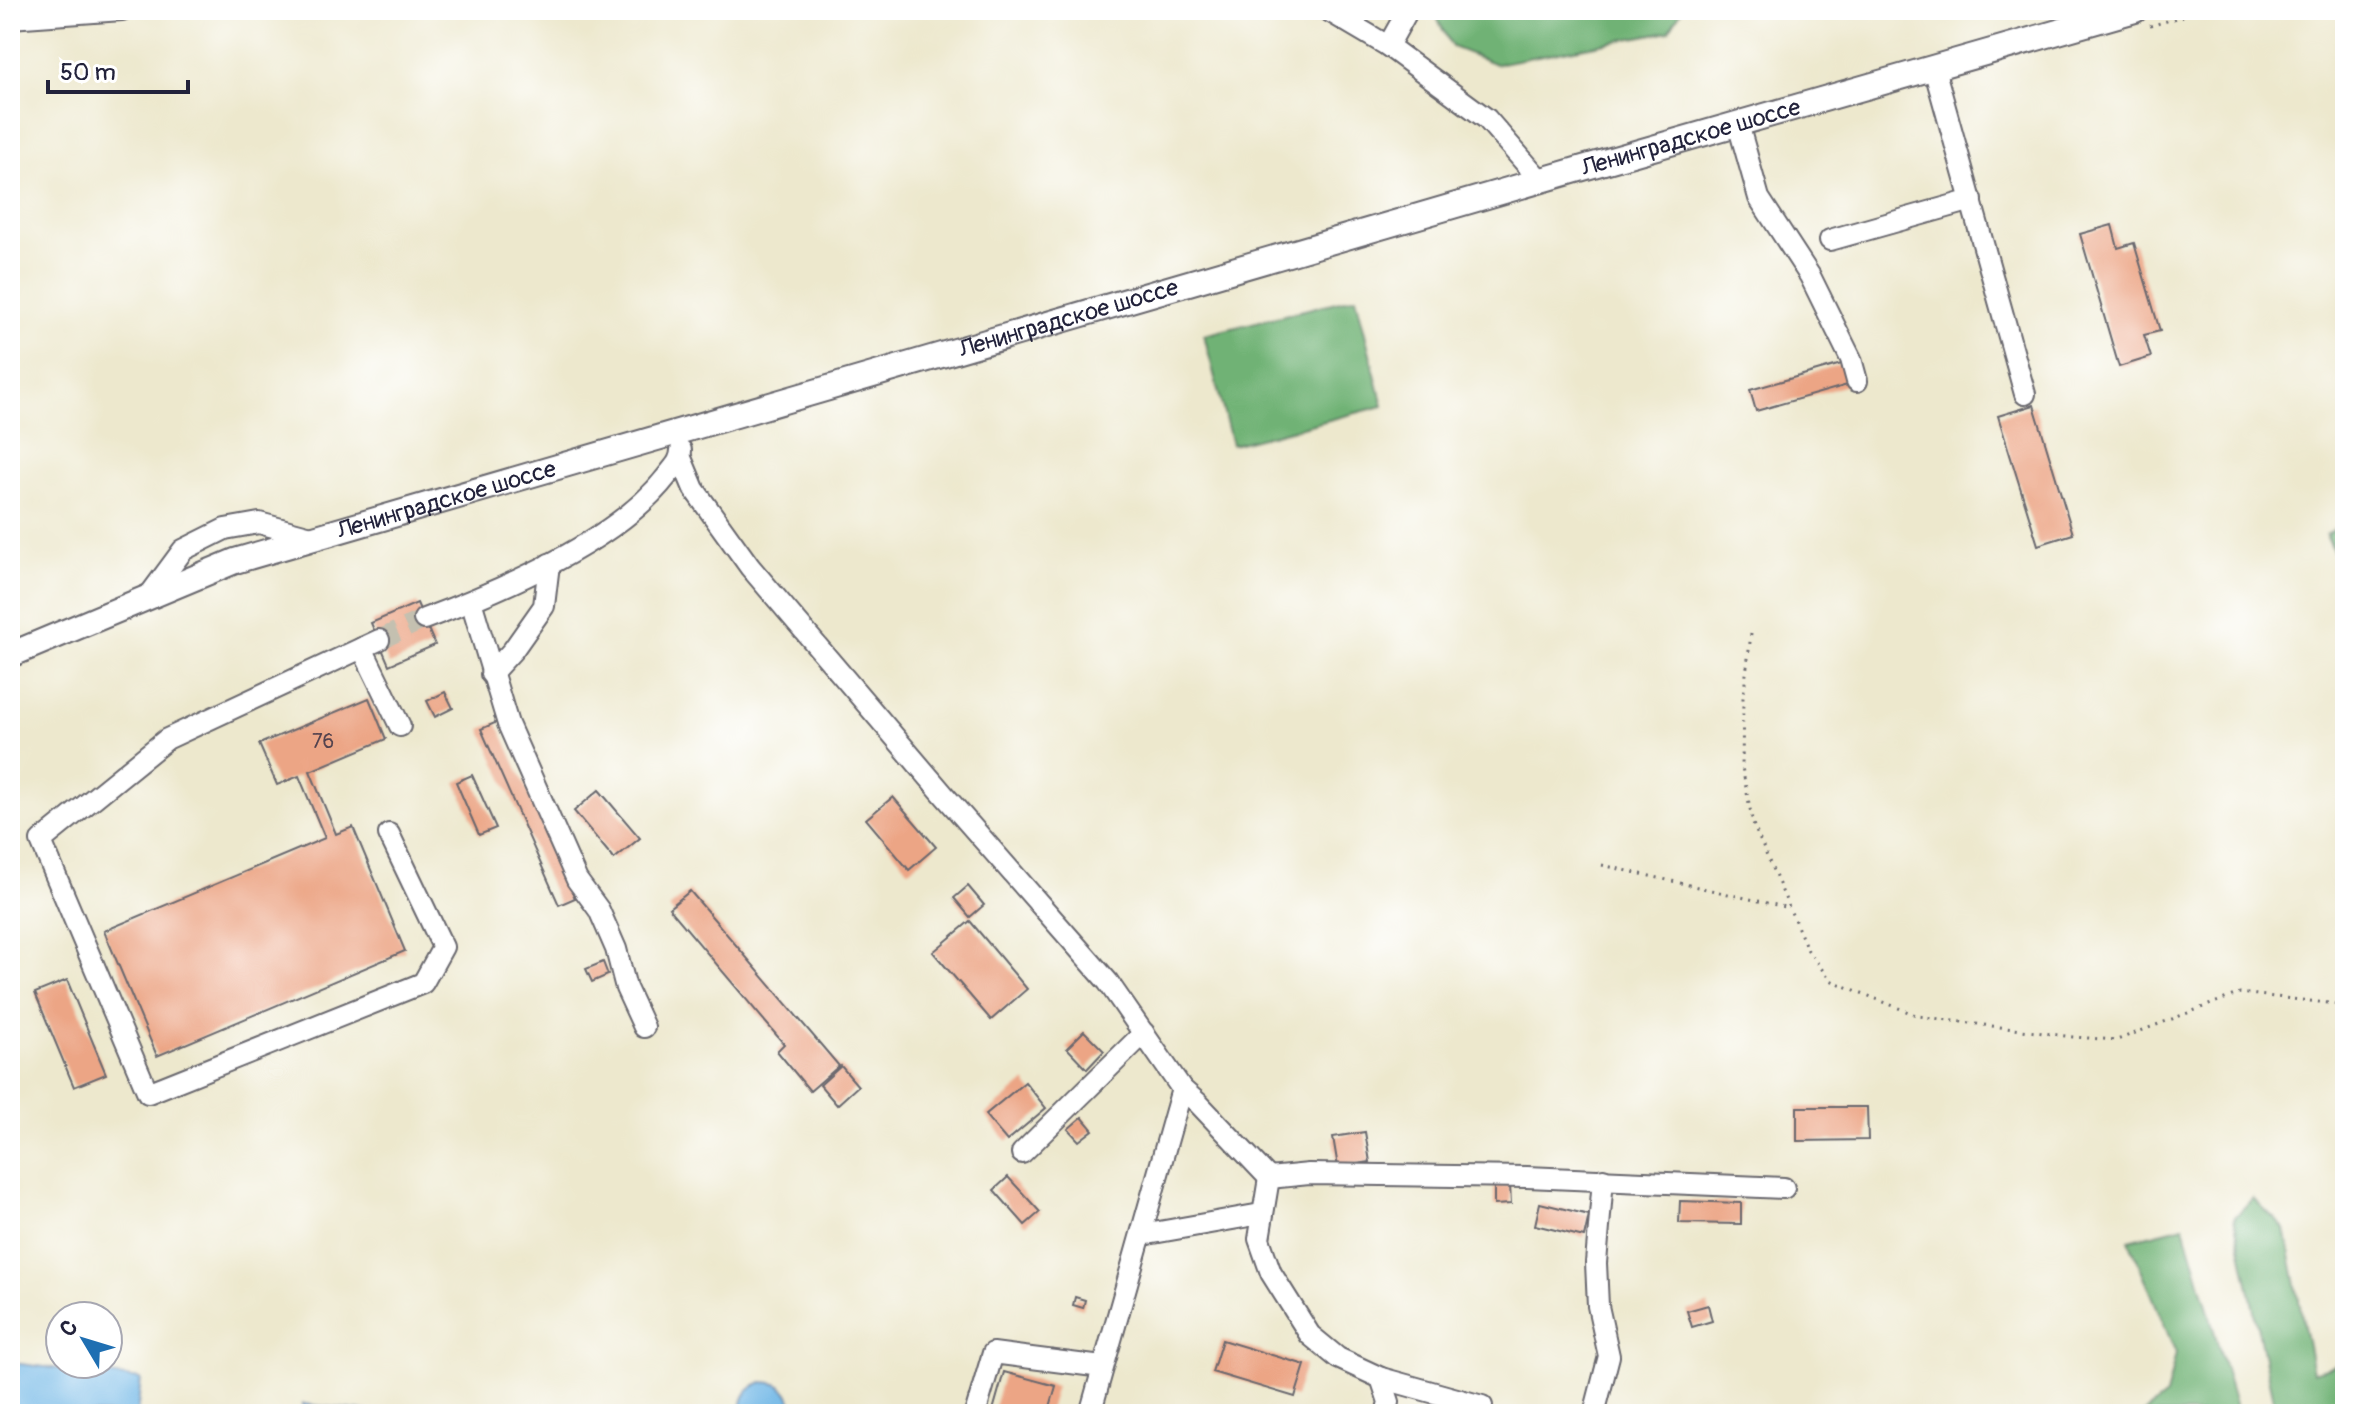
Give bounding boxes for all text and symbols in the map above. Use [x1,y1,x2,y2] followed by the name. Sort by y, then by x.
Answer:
[48,44,188,94] scale bar
[60,58,116,87] text: 50 m
[1577,92,1804,183] street label: Ленинградское шоссе
[955,272,1181,364] street label: Ленинградское шоссе
[333,454,559,545] street label: Ленинградское шоссе
[312,729,334,754] house number: 76
[44,1300,124,1380] north arrow
[54,1314,84,1342] text: С

